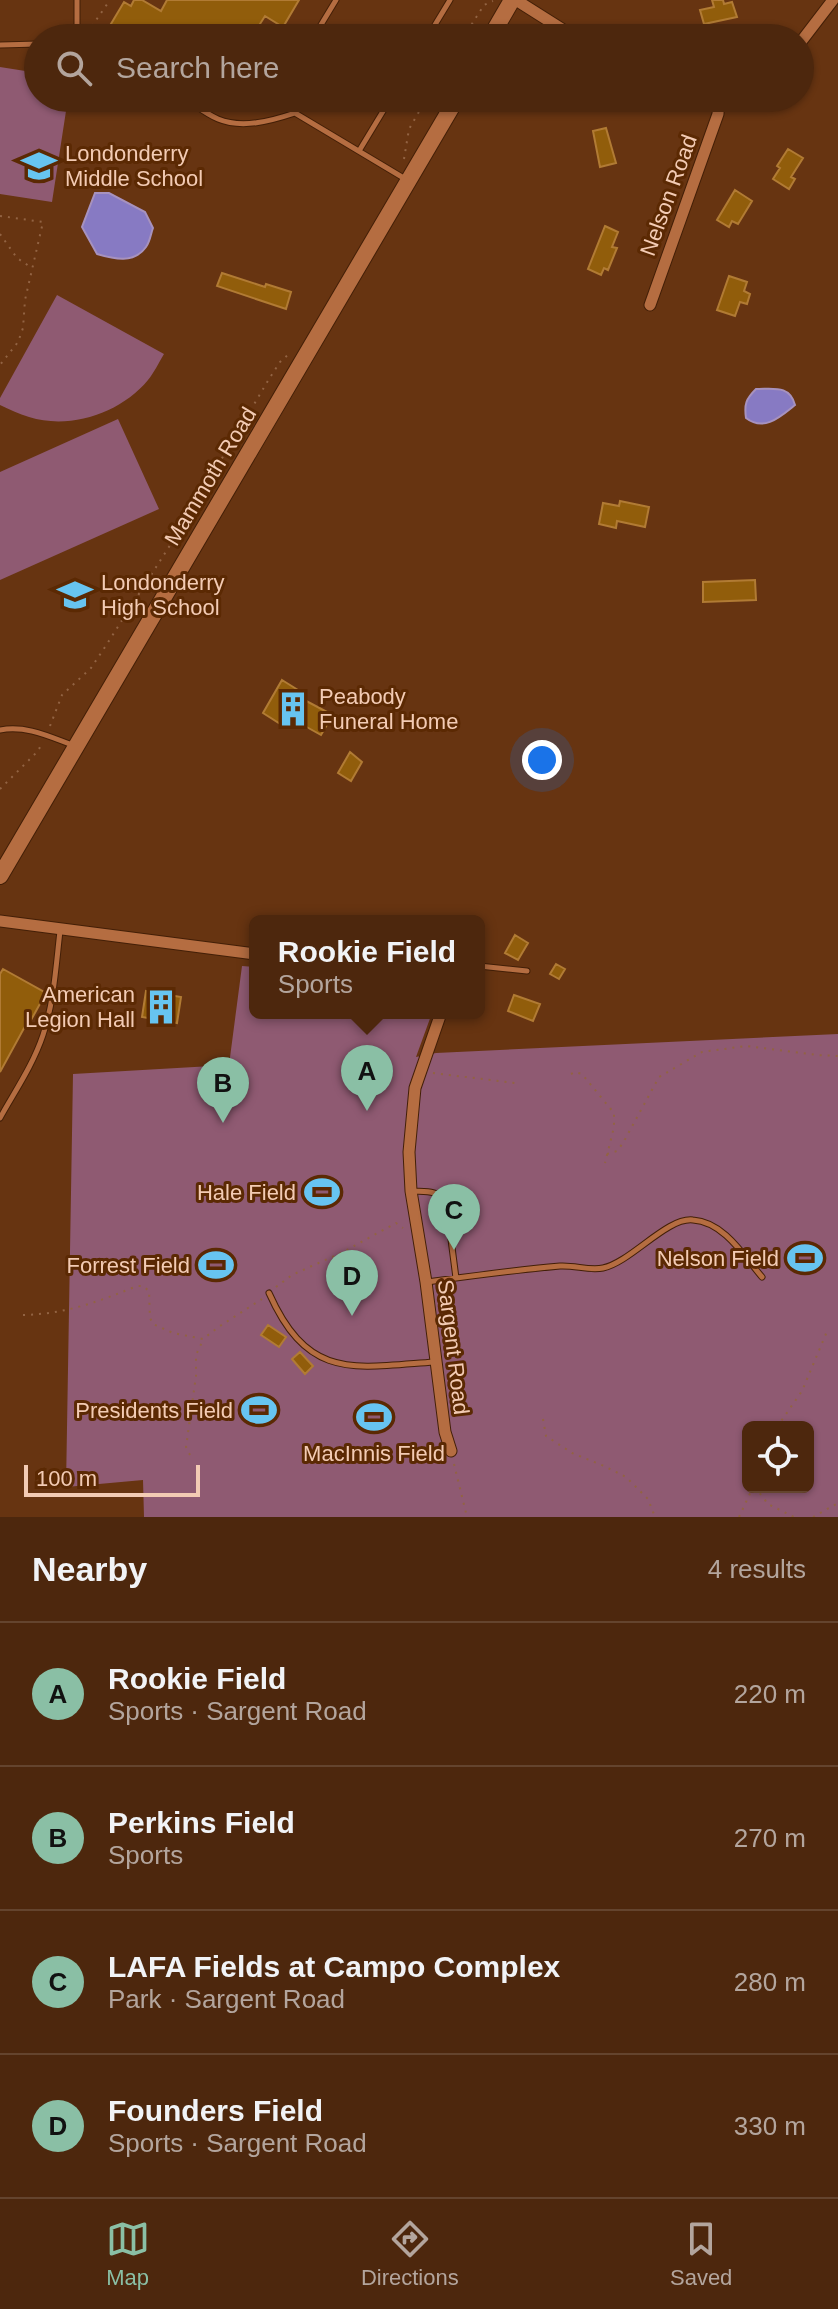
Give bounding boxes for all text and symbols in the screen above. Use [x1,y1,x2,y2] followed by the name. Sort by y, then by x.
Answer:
[24,24,814,112] search box
[52,46,96,90] icon: search
[116,51,279,84] text: Search here
[635,131,702,259] street label: Nelson Road
[65,141,203,191] place label: Londonderry Middle School
[20,147,58,185] school or university icon: Londonderry Middle School
[159,403,261,550] street label: Mammoth Road
[101,570,225,620] place label: Londonderry High School
[56,576,94,614] school or university icon: Londonderry High School
[319,684,458,734] place label: Peabody Funeral Home
[274,690,312,728] building icon: Peabody Funeral Home
[522,740,562,780] your location
[249,915,485,1019] popup
[278,935,456,968] text: Rookie Field
[278,969,353,999] text: Sports
[25,982,135,1032] place label: American Legion Hall
[142,988,180,1026] building icon: American Legion Hall
[341,1045,393,1111] pin: A
[197,1057,249,1123] pin: B
[303,1173,341,1211] sports icon: Hale Field
[197,1180,296,1205] place label: Hale Field
[428,1184,480,1250] pin: C
[786,1239,824,1277] sports icon: Nelson Field
[197,1246,235,1284] sports icon: Forrest Field
[657,1246,779,1271] place label: Nelson Field
[326,1250,378,1316] pin: D
[67,1253,190,1278] place label: Forrest Field
[433,1278,474,1416] street label: Sargent Road
[240,1391,278,1429] sports icon: Presidents Field
[75,1398,233,1423] place label: Presidents Field
[355,1398,393,1436] sports icon: MacInnis Field
[742,1421,814,1493] map controls
[742,1421,814,1493] button: locate
[303,1441,445,1466] place label: MacInnis Field
[24,1461,200,1497] scale bar
[36,1466,97,1491] text: 100 m
[32,1550,147,1588] text: Nearby
[708,1554,806,1584] text: 4 results
[108,1662,286,1695] text: Rookie Field
[49,1679,67,1709] text: A
[734,1679,806,1709] text: 220 m
[108,1696,367,1726] text: Sports · Sargent Road
[108,1806,295,1839] text: Perkins Field
[49,1823,67,1853] text: B
[734,1823,806,1853] text: 270 m
[108,1840,183,1870] text: Sports
[108,1950,560,1983] text: LAFA Fields at Campo Complex
[49,1967,67,1997] text: C
[734,1967,806,1997] text: 280 m
[108,1984,345,2014] text: Park · Sargent Road
[108,2094,323,2127] text: Founders Field
[49,2111,67,2141] text: D
[734,2111,806,2141] text: 330 m
[108,2128,367,2158] text: Sports · Sargent Road
[106,2217,150,2291] tab: Map
[361,2217,459,2291] tab: Directions
[670,2217,732,2291] tab: Saved

